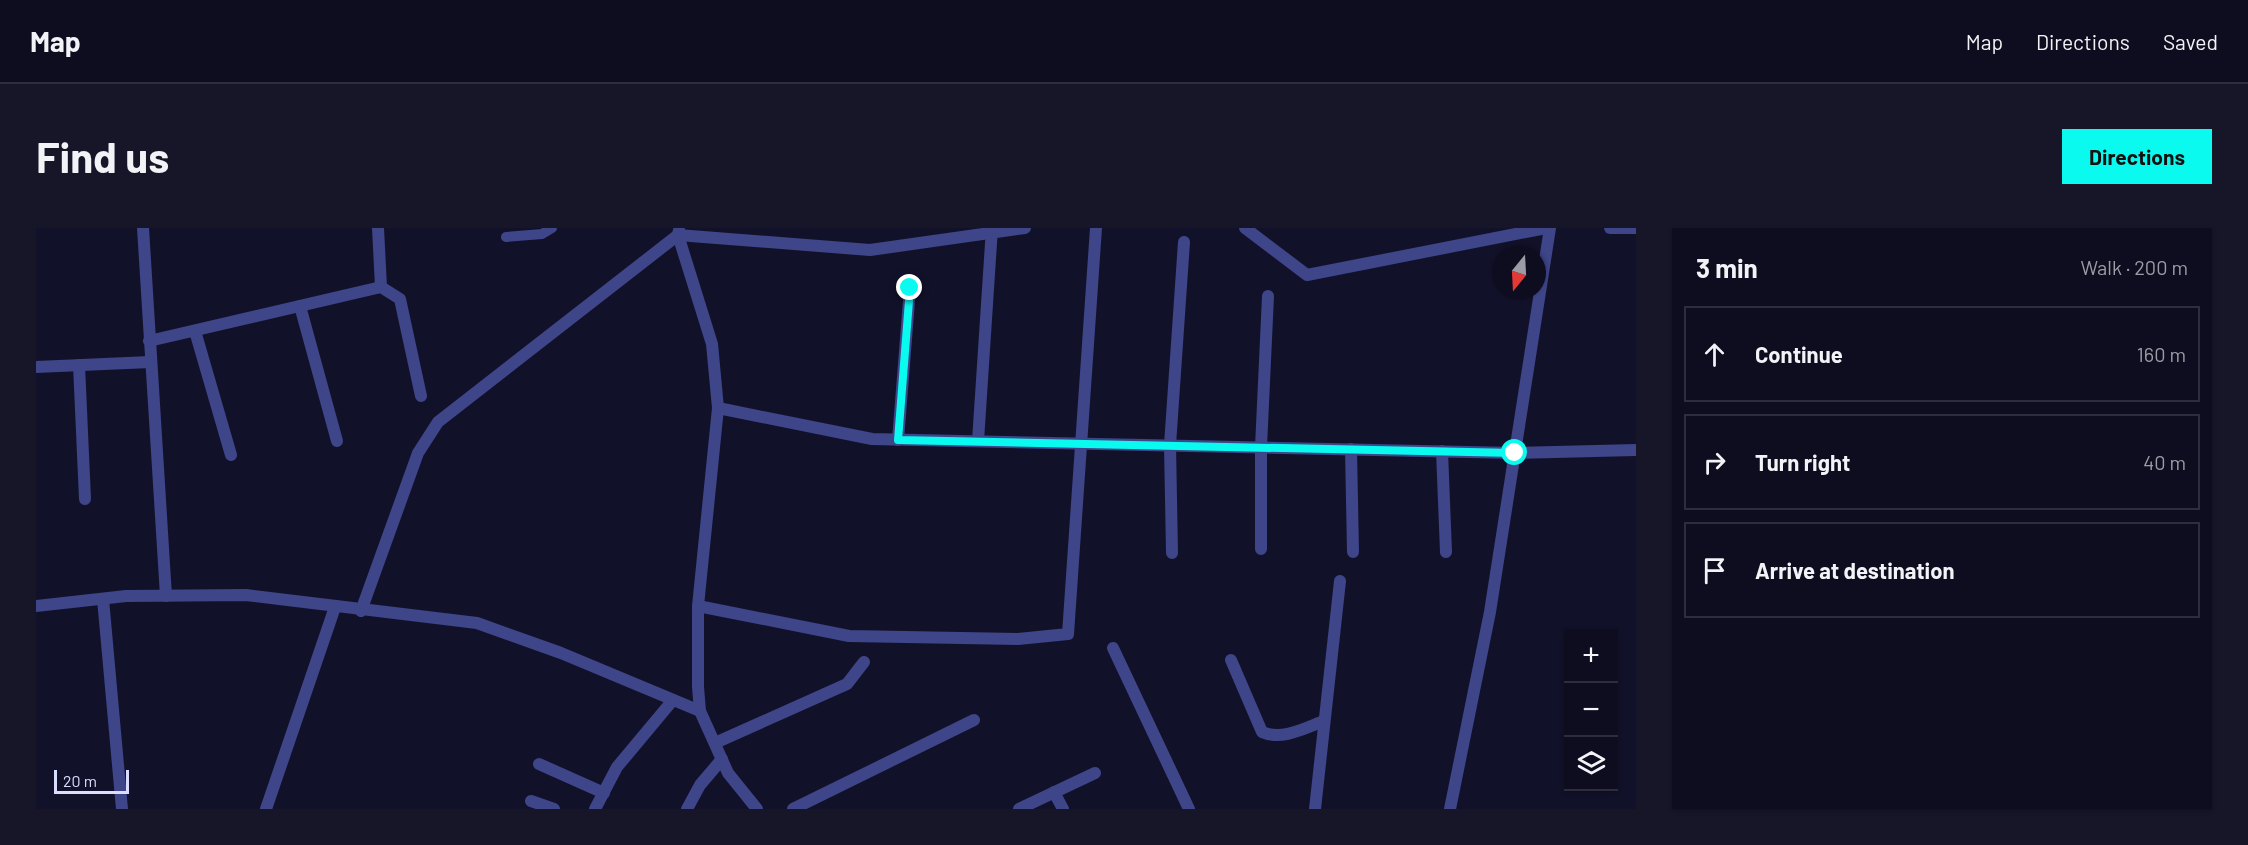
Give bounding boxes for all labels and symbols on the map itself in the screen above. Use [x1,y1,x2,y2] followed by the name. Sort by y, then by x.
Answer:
[1492,246,1546,300] north arrow
[896,274,922,300] route end
[1501,439,1527,465] route start
[54,767,129,794] scale bar

